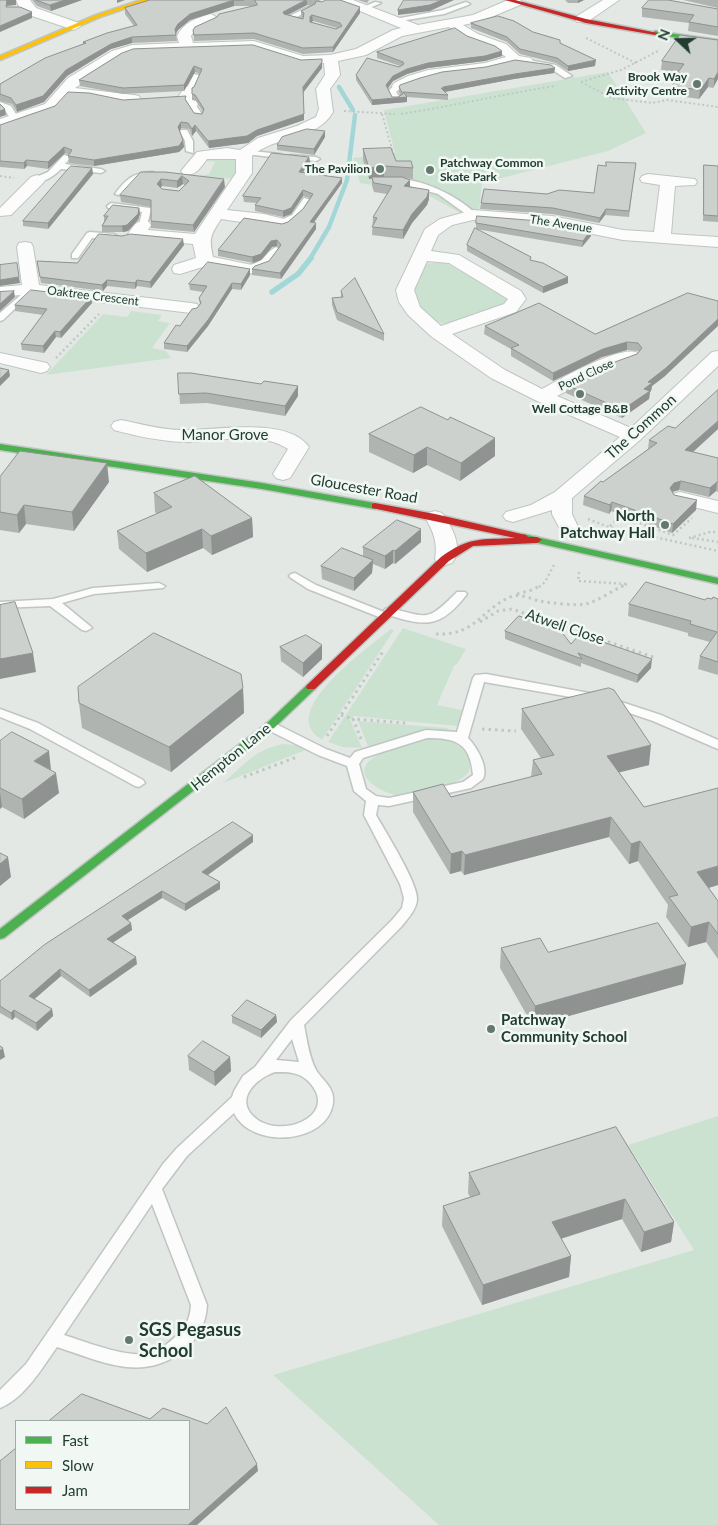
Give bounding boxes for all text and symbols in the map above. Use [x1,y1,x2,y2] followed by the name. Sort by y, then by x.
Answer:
[653,15,703,65] north arrow
[654,26,673,43] text: N
[606,70,687,98] place label: Brook Way Activity Centre
[691,78,703,90] marker: Brook Way Activity Centre
[440,156,543,184] place label: Patchway Common Skate Park
[305,162,370,176] place label: The Pavilion
[374,163,386,175] marker: The Pavilion
[424,164,436,176] marker: Patchway Common Skate Park
[529,212,593,236] street label: The Avenue
[46,283,140,309] street label: Oaktree Crescent
[556,356,616,394] street label: Pond Close
[574,388,586,400] marker: Well Cottage B&B
[602,391,680,463] street label: The Common
[532,402,628,416] place label: Well Cottage B&B
[181,426,269,444] street label: Manor Grove
[309,471,419,507] street label: Gloucester Road
[560,507,655,542] place label: North Patchway Hall
[659,519,671,531] marker: North Patchway Hall
[523,605,607,649] street label: Atwell Close
[188,719,274,795] street label: Hempton Lane
[501,1011,627,1046] place label: Patchway Community School
[485,1023,497,1035] marker: Patchway Community School
[139,1319,241,1362] place label: SGS Pegasus School
[123,1334,135,1346] marker: SGS Pegasus School
[15,1420,190,1510] legend
[62,1431,89,1449] text: Fast
[62,1456,94,1474] text: Slow
[62,1481,88,1499] text: Jam

